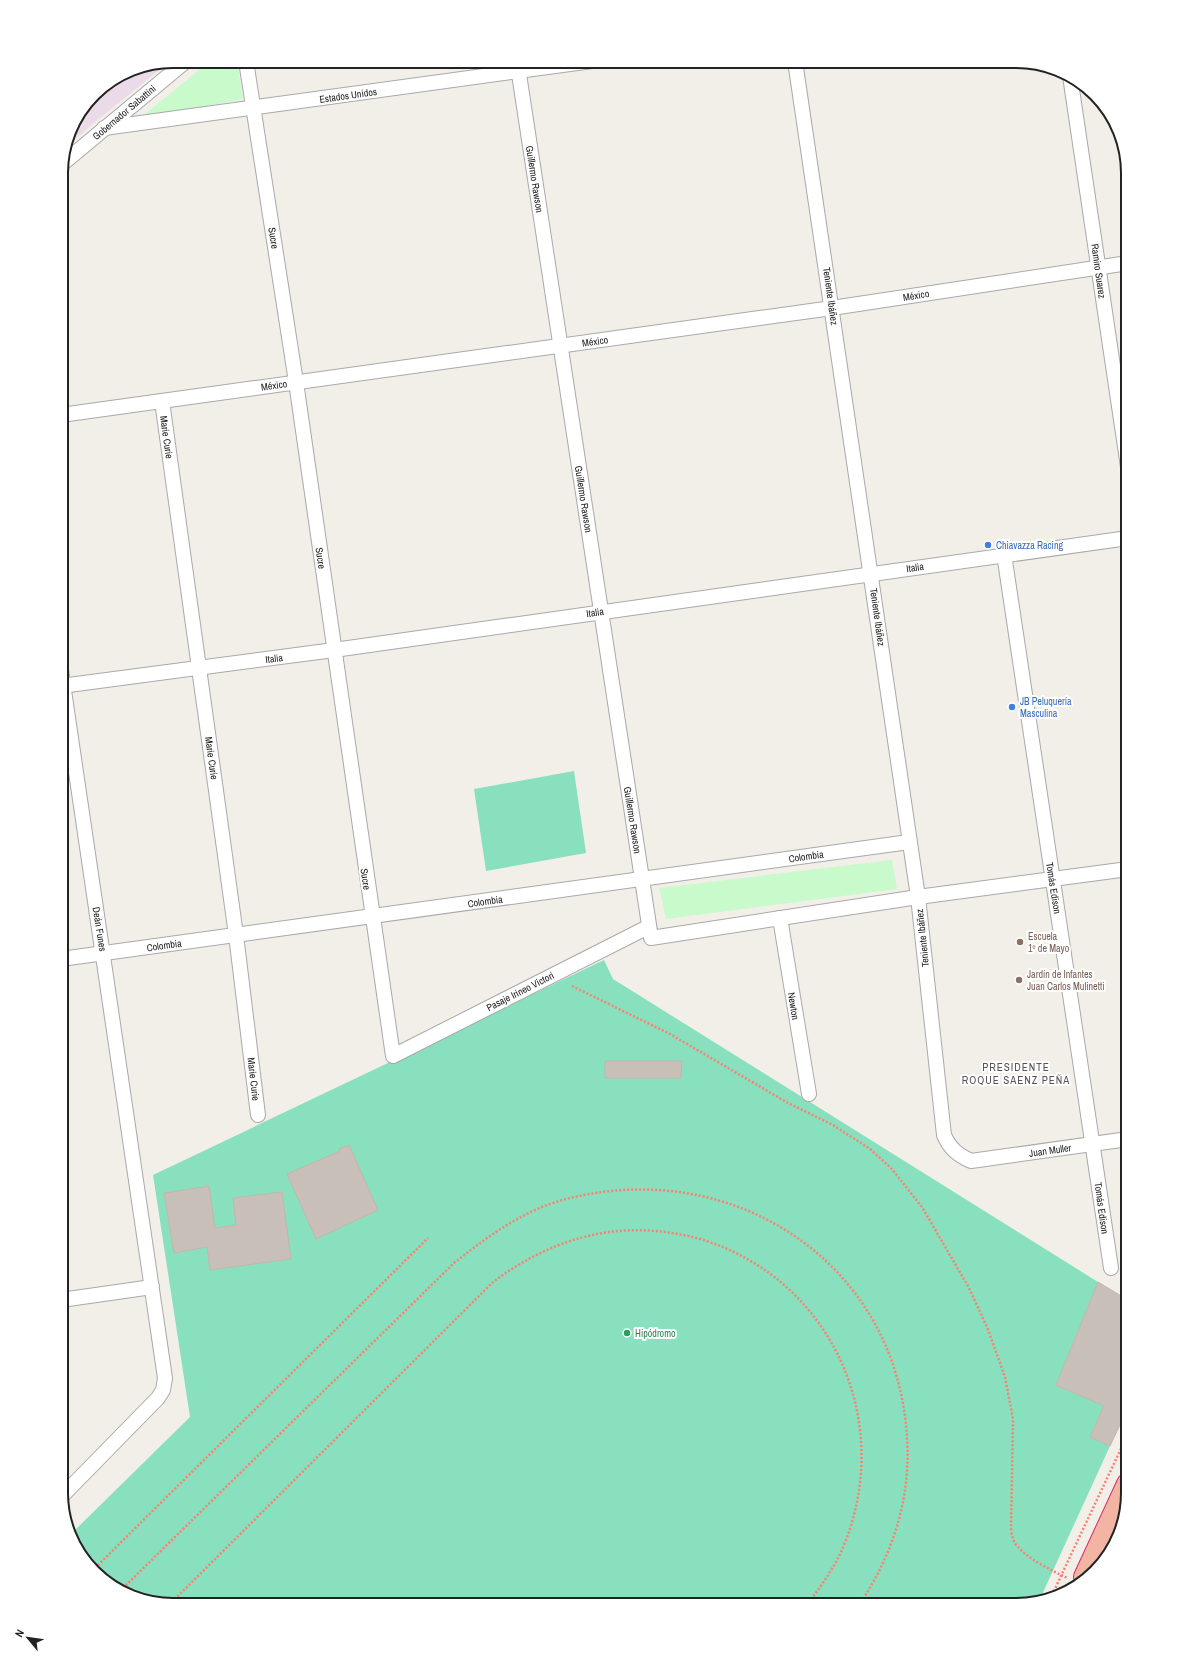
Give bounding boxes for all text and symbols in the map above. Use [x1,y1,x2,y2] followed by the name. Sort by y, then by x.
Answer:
[90,82,159,143] street label: Gobernador Sabattini
[319,85,378,106] street label: Estados Unidos
[523,145,546,213] street label: Guillermo Rawson
[265,226,282,250] street label: Sucre
[1088,243,1109,299] street label: Ramiro Suarez
[820,266,841,326] street label: Teniente Ibáñez
[902,287,931,304] street label: México
[581,333,609,350] street label: México
[260,377,288,394] street label: México
[157,415,176,460] street label: Marie Curie
[572,465,595,533] street label: Guillermo Rawson
[996,539,1063,552] place label: Chiavazza Racing
[983,540,993,550] marker: Chiavazza Racing
[313,547,328,570] street label: Sucre
[905,560,925,575] street label: Italia
[867,587,888,647] street label: Teniente Ibáñez
[585,605,605,620] street label: Italia
[264,651,284,666] street label: Italia
[1020,695,1072,720] place label: JB Peluquería Masculina
[1007,702,1017,712] marker: JB Peluquería Masculina
[202,736,221,781] street label: Marie Curie
[621,786,644,854] street label: Guillermo Rawson
[788,848,825,865] street label: Colombia
[1043,861,1064,915] street label: Tomás Edison
[358,868,373,891] street label: Sucre
[467,893,504,910] street label: Colombia
[90,906,109,952] street label: Deán Funes
[913,908,932,968] street label: Teniente Ibáñez
[1028,930,1070,955] place label: Escuela 1º de Mayo
[146,937,183,954] street label: Colombia
[1015,937,1025,947] marker: Escuela 1º de Mayo
[1027,968,1104,993] place label: Jardín de Infantes Juan Carlos Mulinetti
[484,969,556,1014] street label: Pasaje Irineo Victori
[1014,975,1024,985] marker: Jardín de Infantes Juan Carlos Mulinetti
[785,991,802,1021] street label: Newton
[244,1057,263,1102] street label: Marie Curie
[962,1060,1070,1087] district label: PRESIDENTE ROQUE SAENZ PEÑA
[1028,1141,1072,1160] street label: Juan Muller
[1091,1181,1112,1235] street label: Tomás Edison
[635,1327,676,1340] place label: Hipódromo
[622,1328,632,1338] marker: Hipódromo
[8,1618,48,1658] north arrow
[12,1627,27,1639] text: N

